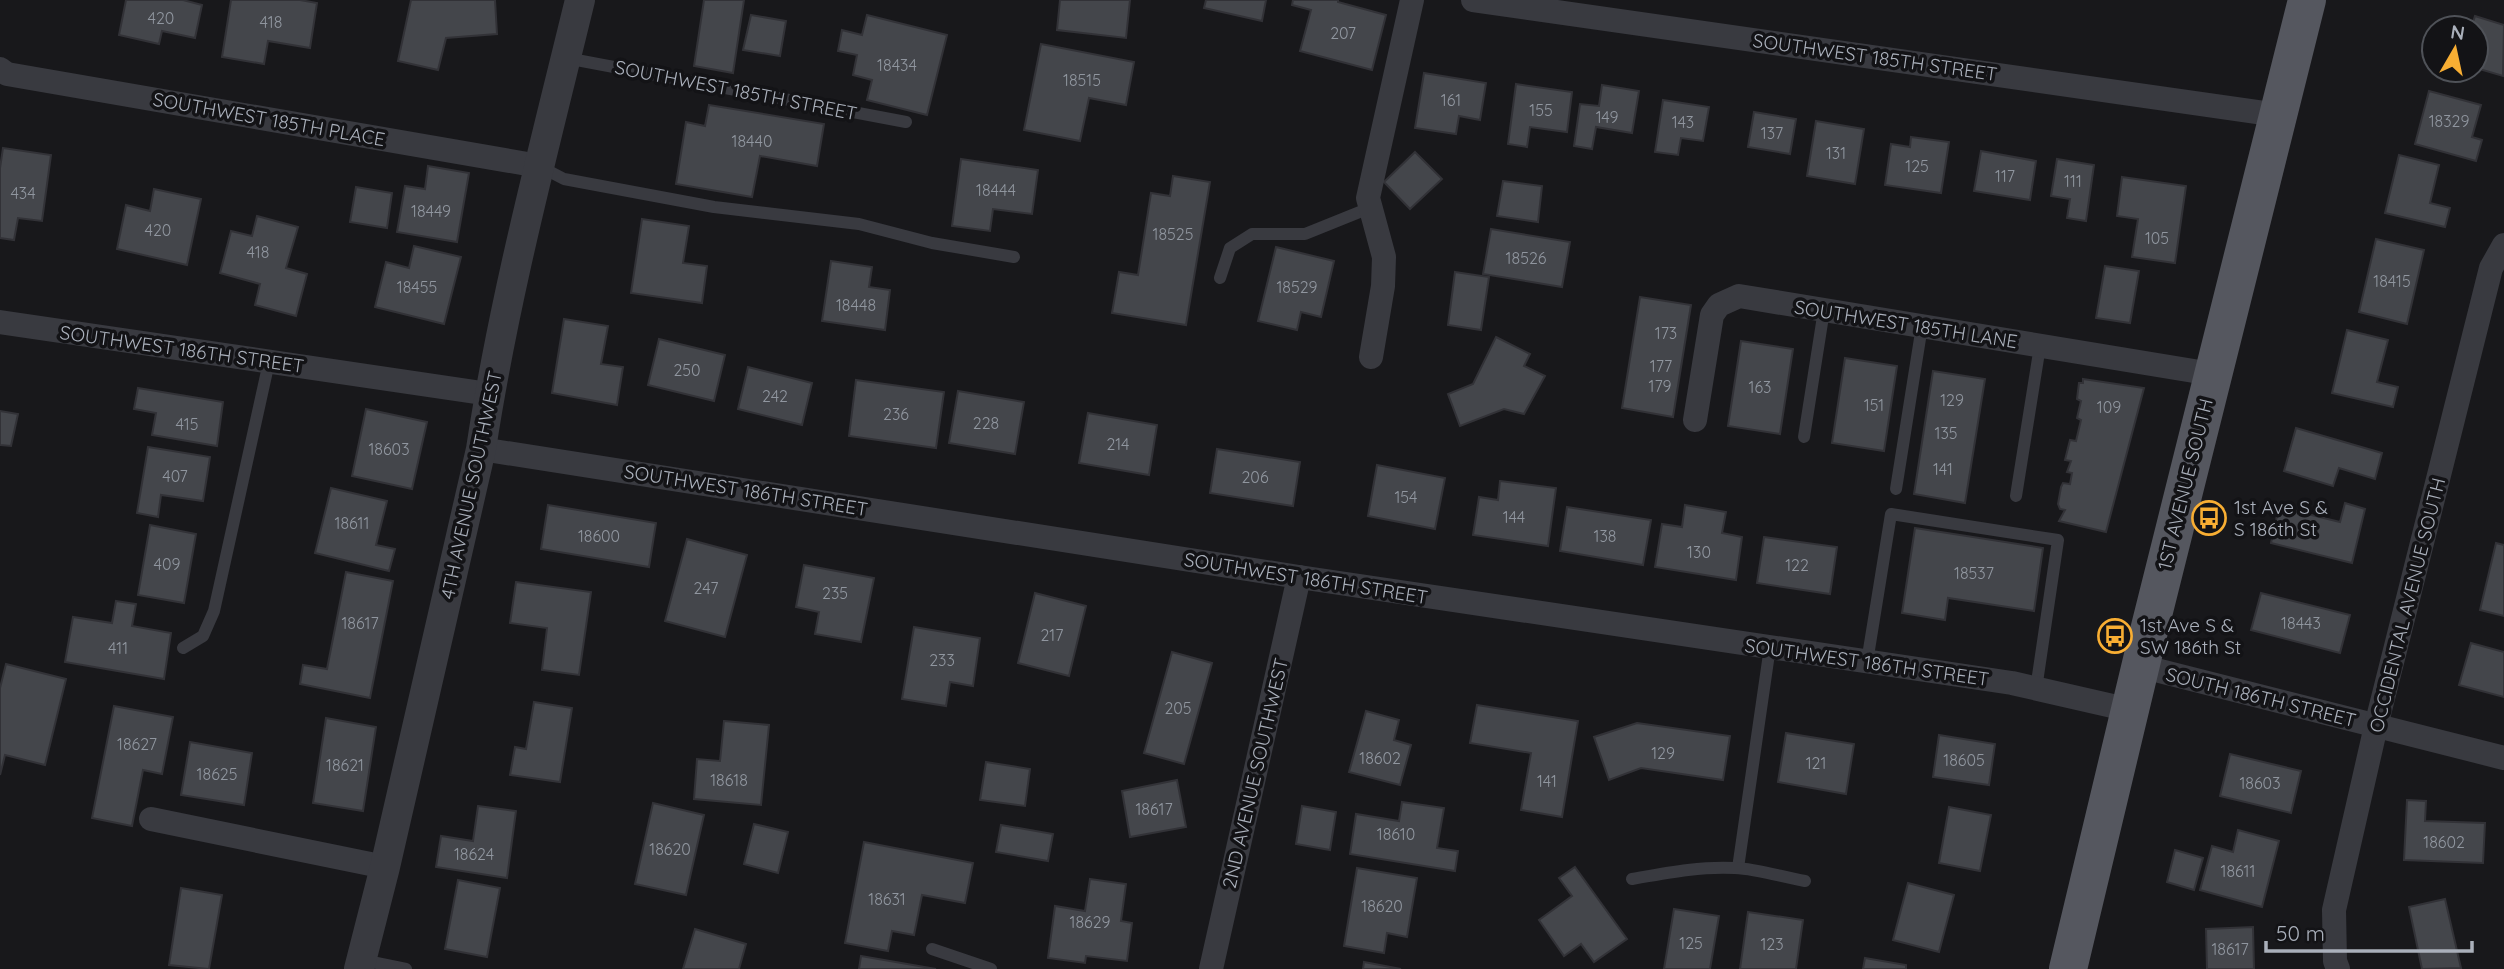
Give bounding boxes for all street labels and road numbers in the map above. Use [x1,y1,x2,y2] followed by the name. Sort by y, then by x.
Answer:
[1751,28,1999,86] street label: SOUTHWEST 185TH STREET
[613,55,859,125] street label: SOUTHWEST 185TH STREET
[151,87,387,151] street label: SOUTHWEST 185TH PLACE
[1793,295,2019,353] street label: SOUTHWEST 185TH LANE
[58,320,306,378] street label: SOUTHWEST 186TH STREET
[435,369,507,601] street label: 4TH AVENUE SOUTHWEST
[2152,396,2218,572] street label: 1ST AVENUE SOUTH
[623,459,869,521] street label: SOUTHWEST 186TH STREET
[2364,475,2450,735] street label: OCCIDENTAL AVENUE SOUTH
[1183,547,1429,609] street label: SOUTHWEST 186TH STREET
[1743,633,1991,691] street label: SOUTHWEST 186TH STREET
[1217,655,1293,891] street label: 2ND AVENUE SOUTHWEST
[2164,662,2358,732] street label: SOUTH 186TH STREET

